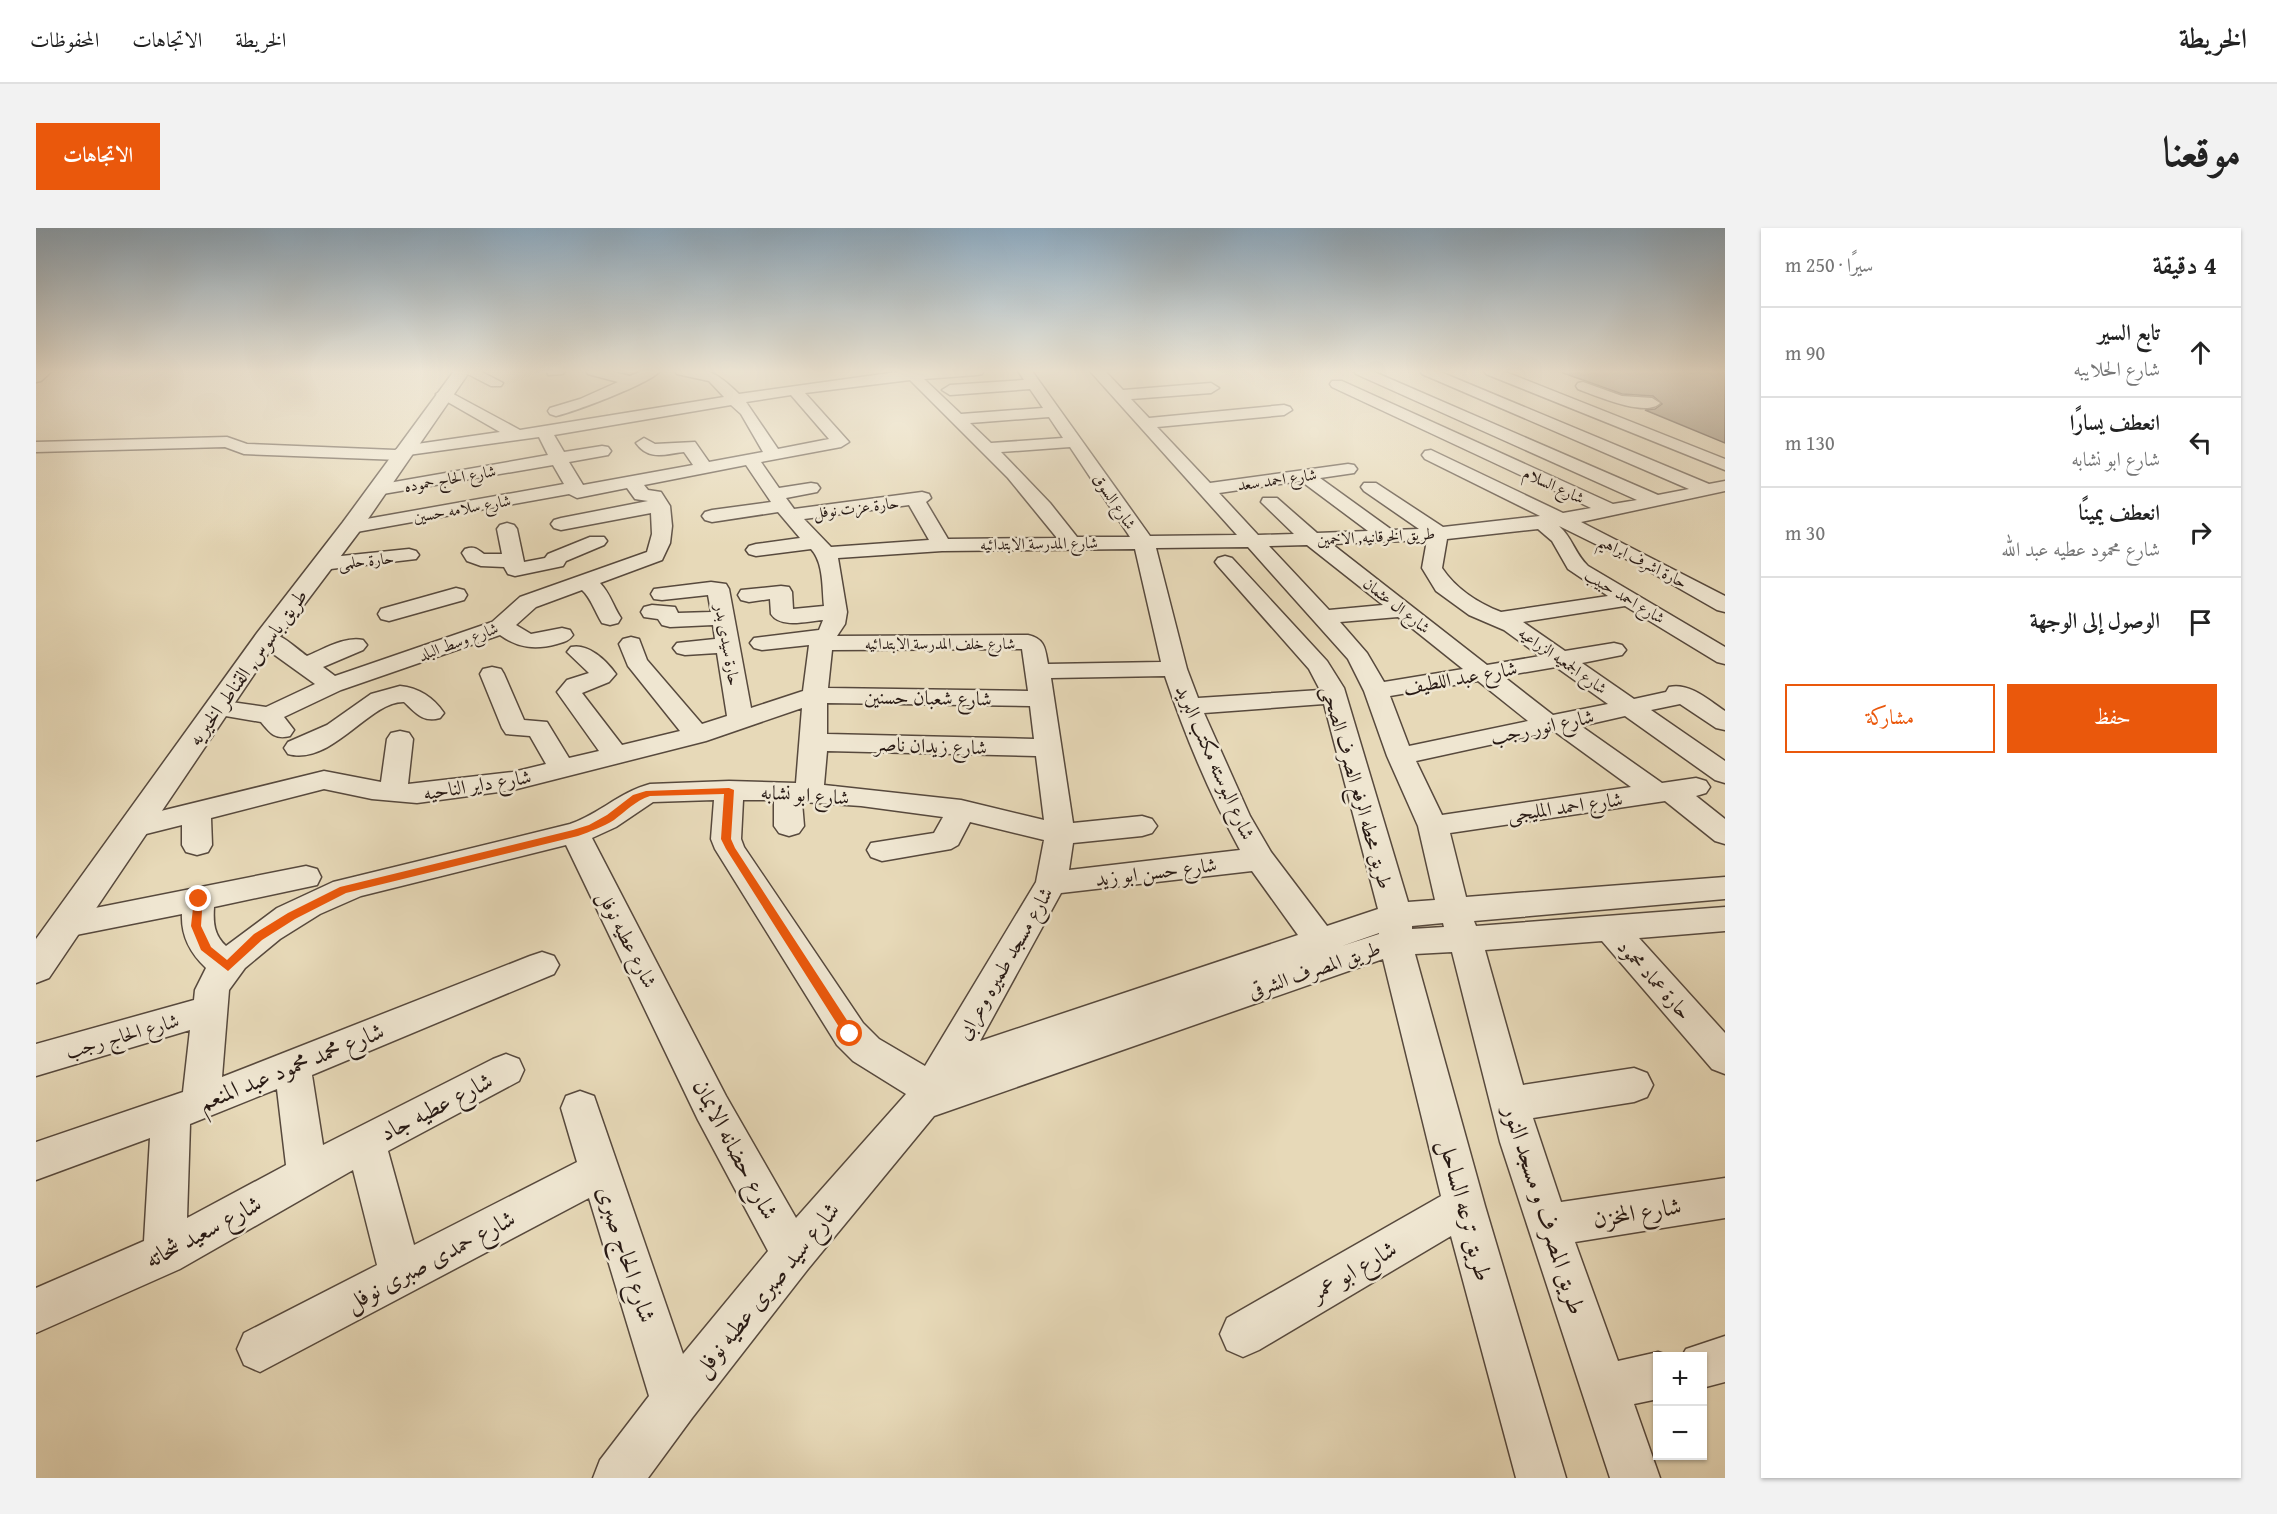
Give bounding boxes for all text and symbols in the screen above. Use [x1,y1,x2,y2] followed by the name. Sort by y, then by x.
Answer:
[2179,17,2247,58] text: الخريطة
[30,24,99,55] text: المحفوظات
[132,24,202,55] text: الاتجاهات
[235,24,286,55] text: الخريطة
[2163,120,2241,181] text: موقعنا
[36,123,160,190] button: الاتجاهات
[2152,245,2217,284] text: 4 دقيقة
[1785,250,1873,279] text: سيرًا · 250 m
[2098,316,2160,348] text: تابع السير
[2184,336,2217,369] icon: ahead
[1785,338,1825,367] text: 90 m
[2073,354,2160,383] text: شارع الحلايبه
[2070,406,2160,438] text: انعطف يسارًا
[2184,426,2217,459] icon: left
[1785,428,1835,457] text: 130 m
[2071,444,2160,473] text: شارع ابو نشابه
[402,458,498,501] street label: شارع الحاج حموده
[1518,460,1589,512] street label: شارع السلام
[1236,462,1319,498] street label: شارع احمد سعد
[1086,468,1143,535] street label: شارع السوق
[411,488,513,530] street label: شارع سلامه حسين
[812,490,900,524] street label: حارة عزت نوفل
[2079,496,2160,528] text: انعطف يمينًا
[2184,516,2217,549] icon: right
[1785,518,1825,547] text: 30 m
[1316,521,1436,551] street label: طريق الخرقانيه, الاخمين
[1592,528,1692,598] street label: حارة اشرف ابراهيم
[980,530,1098,558] street label: شارع المدرسة الابتدائيه
[2001,534,2160,563] text: شارع محمود عطيه عبد الله
[337,545,395,575] street label: حارة حلمى
[1579,563,1670,631] street label: شارع احمد حبيب
[1357,571,1436,641] street label: شارع ال عثمان
[180,583,314,751] street label: طريق باسوس, القناطر الخيريه
[709,600,747,688] street label: حارة سيدى بدر
[2030,604,2160,636] text: الوصول إلى الوجهة
[2184,606,2217,639] icon: arrive
[415,615,502,668] street label: شارع وسط البلد
[1513,620,1612,701] street label: شارع الجمعيه الزراعيه
[865,631,1015,657] street label: شارع خلف المدرسة الابتدائيه
[1401,653,1520,705] street label: شارع عبد اللطيف
[1165,680,1263,846] street label: شارع البوسته مكتب البريد
[864,681,992,717] street label: شارع شعبان حسنين
[1311,682,1401,893] street label: طريق محطه الرفع الصرف الصحى
[1785,684,1995,753] button: مشاركة
[2007,684,2217,753] button: حفظ
[1487,701,1597,755] street label: شارع انور رجب
[872,728,988,765] street label: شارع زيدان ناصر
[421,761,534,811] street label: شارع داير الناحيه
[759,776,850,816] street label: شارع ابو نشابه
[1506,784,1625,832] street label: شارع احمد المليجى
[1093,849,1219,897] street label: شارع حسن ابو زيد
[948,881,1063,1047] street label: شارع مسجد طميره وعرابى
[185,885,211,911] route end
[587,885,665,995] street label: شارع عطيه نوفل
[1611,932,1699,1026] street label: حارة عماد محمود
[1244,933,1384,1005] street label: طريق المصرف الشرقى
[62,1005,183,1069] street label: شارع الحاج رجب
[193,1013,391,1124] street label: شارع محمد محمود عبد المنعم
[836,1020,862,1046] route start
[373,1063,500,1152] street label: شارع عطيه جاد
[682,1072,788,1227] street label: شارع حضانه الايمان
[1494,1099,1595,1319] street label: طريق المصرف و مسجد النور
[1430,1135,1502,1285] street label: طريق ترعه الساحل
[585,1181,666,1328] street label: شارع الحاج صبرى
[138,1186,269,1279] street label: شارع سعيد شحاته
[1590,1188,1684,1239] street label: شارع المخزن
[684,1194,850,1386] street label: شارع سيد صبرى عطيه نوفل
[339,1200,523,1322] street label: شارع حمدى صبرى نوفل
[1300,1231,1405,1313] street label: شارع ابو عمر
[1653,1352,1707,1460] map controls
[1653,1352,1707,1406] button: +
[1653,1406,1707,1460] button: −

